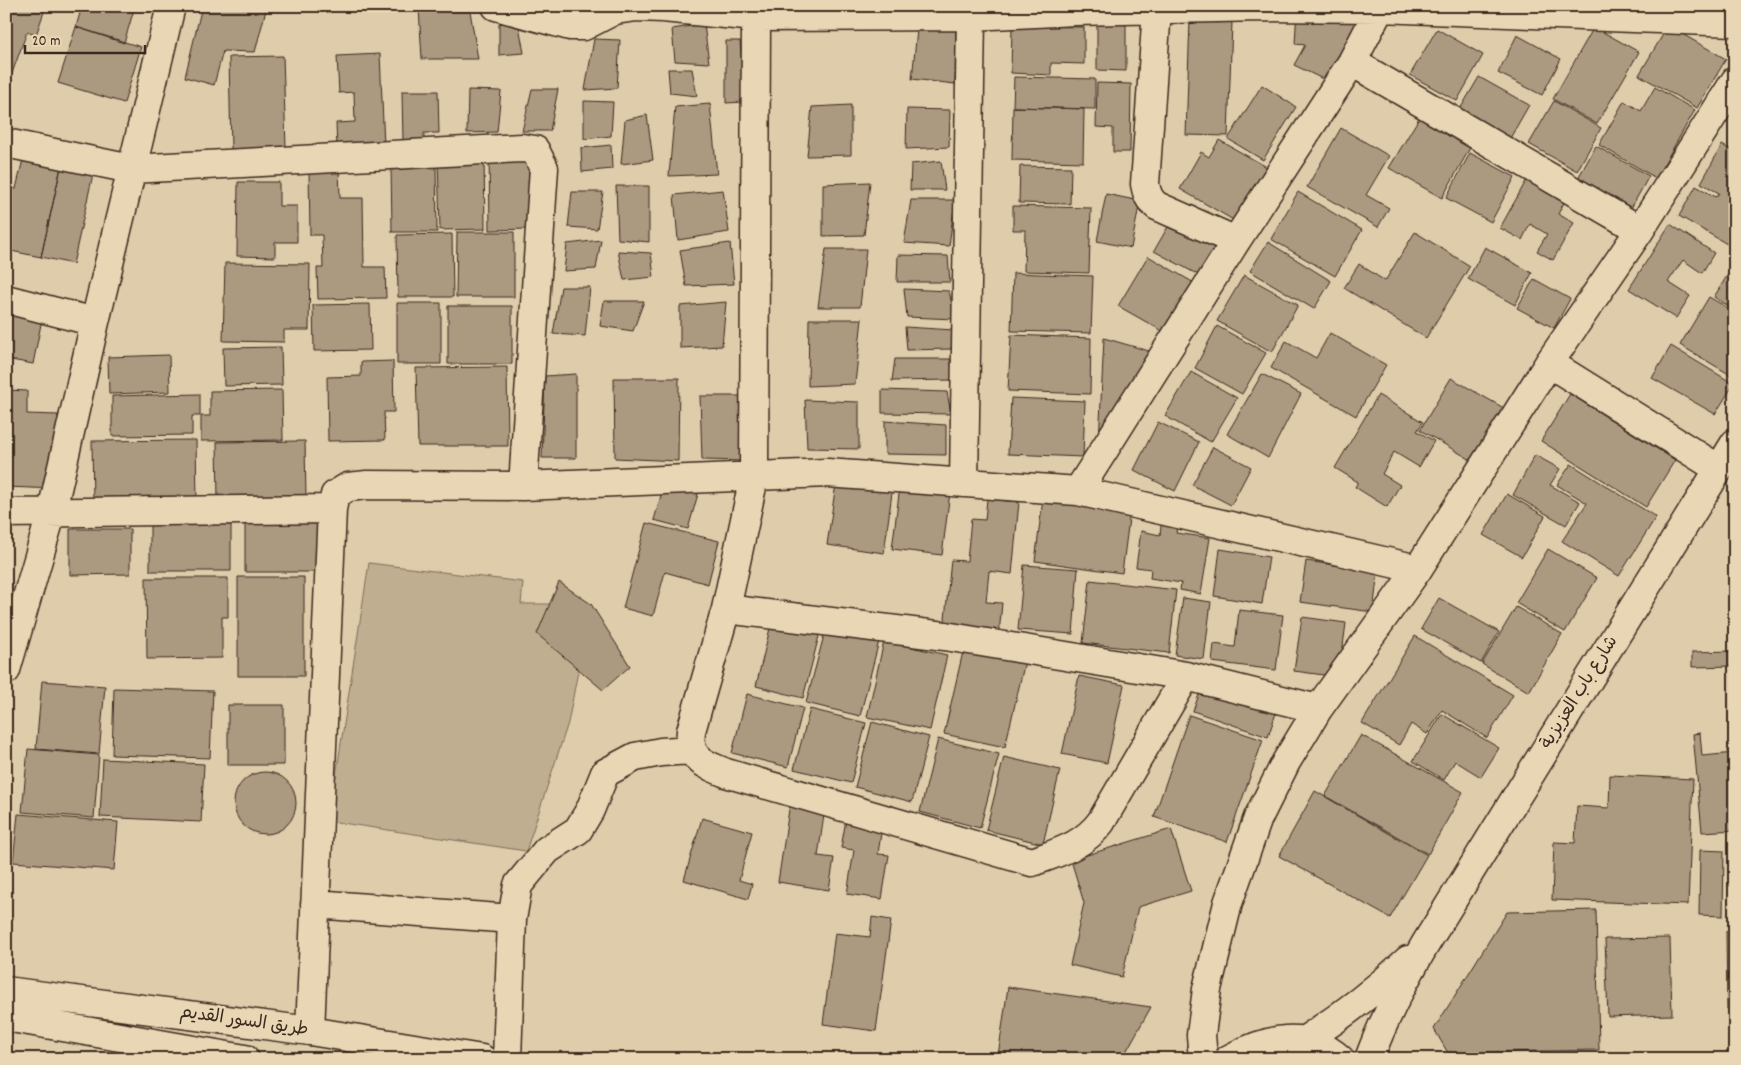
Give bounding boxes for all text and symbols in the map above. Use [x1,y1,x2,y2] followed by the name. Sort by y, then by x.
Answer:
[25,22,145,54] scale bar
[32,31,60,53] text: 20 m
[1535,631,1625,755] street label: شارع باب العزيزية
[178,1001,310,1043] street label: طريق السور القديم

